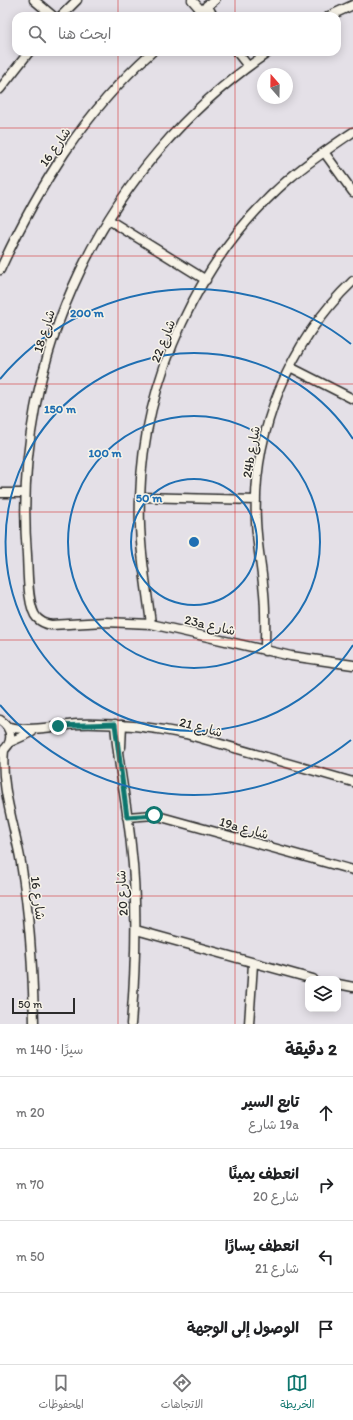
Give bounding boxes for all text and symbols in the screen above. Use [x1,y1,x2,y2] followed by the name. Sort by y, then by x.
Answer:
[12,12,341,56] search box
[26,23,48,45] icon: search
[58,25,112,43] text: ابحث هنا
[257,68,293,104] north arrow
[36,125,75,170] street label: شارع 16
[70,306,105,320] text: 200 m
[30,308,60,355] street label: شارع 18
[148,317,180,365] street label: شارع 22
[44,402,77,416] text: 150 m
[239,425,265,479] street label: 24b شارع
[88,446,122,460] text: 100 m
[136,491,163,505] text: 50 m
[187,535,201,549] centre of rings
[183,612,237,640] street label: 23a شارع
[177,714,224,742] street label: شارع 21
[49,717,67,735] route end
[145,806,163,824] route start
[217,814,270,844] street label: 19a شارع
[113,870,133,916] street label: شارع 20
[26,875,48,921] street label: شارع 16
[305,976,341,1012] map controls
[305,976,341,1012] button: layers
[12,996,75,1015] scale bar
[18,998,42,1011] text: 50 m
[285,1039,337,1059] text: 2 دقيقة
[16,1042,83,1057] text: سيرًا · 140 m
[242,1093,299,1111] text: تابع السير
[315,1102,337,1124] icon: ahead
[16,1105,45,1120] text: 20 m
[248,1117,299,1132] text: 19a شارع
[229,1165,299,1183] text: انعطف يمينًا
[315,1174,337,1196] icon: right
[16,1177,44,1192] text: 70 m
[253,1189,299,1204] text: شارع 20
[225,1237,299,1255] text: انعطف يسارًا
[315,1246,337,1268] icon: left
[16,1249,45,1264] text: 50 m
[255,1261,299,1276] text: شارع 21
[315,1318,337,1340] icon: arrive
[187,1319,299,1337] text: الوصول إلى الوجهة
[39,1372,84,1414] tab: المحفوظات
[161,1372,203,1414] tab: الاتجاهات
[280,1372,315,1414] tab: الخريطة

